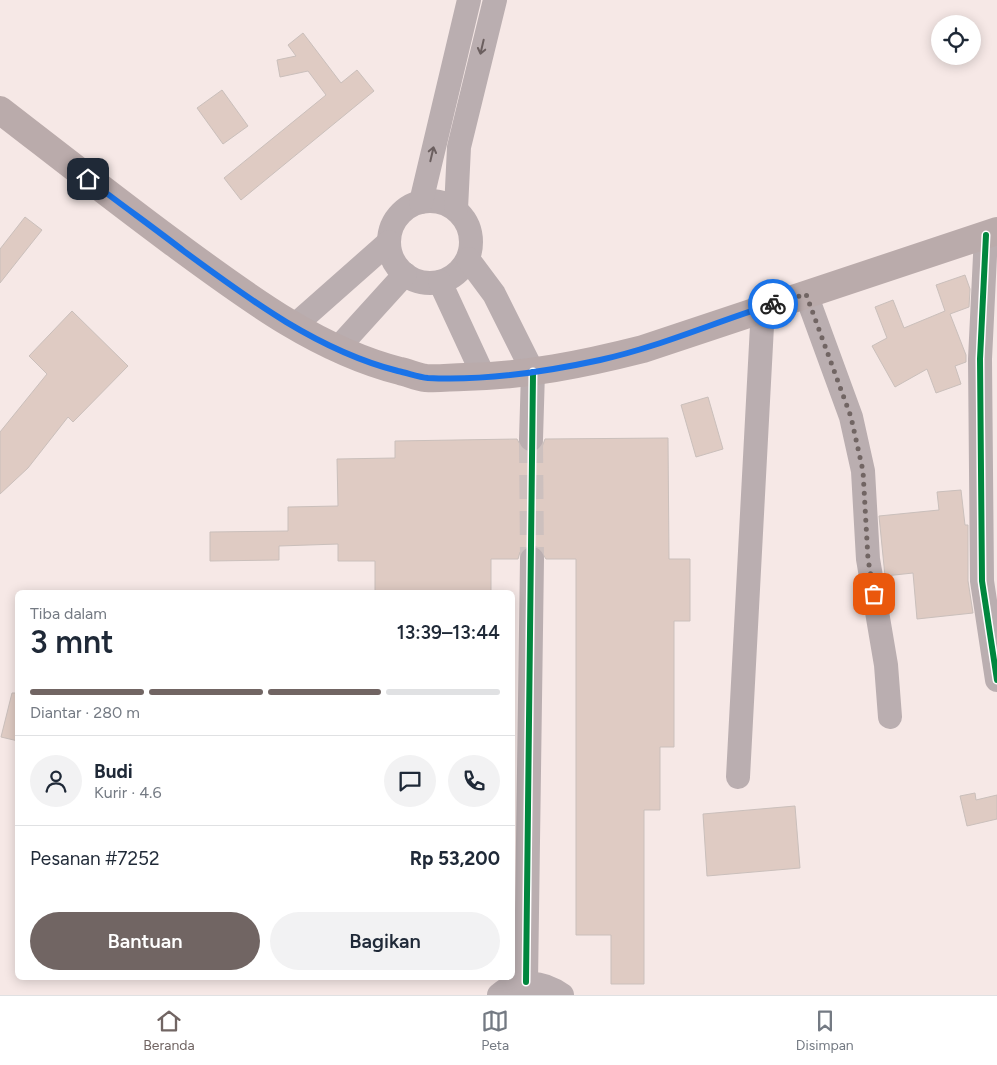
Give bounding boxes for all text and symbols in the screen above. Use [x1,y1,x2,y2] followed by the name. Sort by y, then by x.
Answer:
[931,15,981,65] map controls
[931,15,981,65] button: locate
[477,39,486,55] one-way arrow
[428,147,437,163] one-way arrow
[67,158,109,200] pin
[74,165,102,193] icon: home
[748,279,798,329] courier
[759,290,787,318] icon: bike
[853,573,895,615] pin
[860,580,888,608] icon: bag
[30,604,107,623] text: Tiba dalam
[397,621,500,644] text: 13:39–13:44
[30,623,114,661] text: 3 mnt
[30,703,140,722] text: Diantar · 280 m
[30,755,82,807] button: person
[384,755,436,807] button: chat
[448,755,500,807] button: phone
[94,760,133,783] text: Budi
[94,783,161,802] text: Kurir · 4.6
[30,847,160,870] text: Pesanan #7252
[410,847,500,870] text: Rp 53,200
[30,912,260,970] button: Bantuan
[270,912,500,970] button: Bagikan
[143,1007,195,1054] tab: Beranda
[481,1007,509,1054] tab: Peta
[796,1007,854,1054] tab: Disimpan

